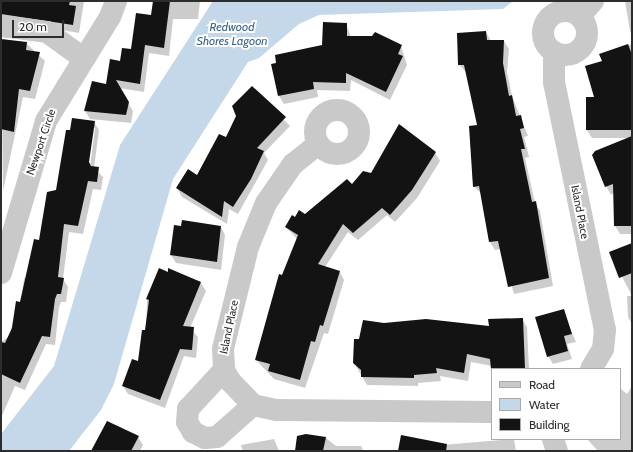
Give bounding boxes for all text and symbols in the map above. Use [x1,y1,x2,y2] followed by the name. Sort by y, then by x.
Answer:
[14,12,66,38] scale bar
[19,19,47,34] text: 20 m
[197,20,267,48] water label: Redwood Shores Lagoon
[24,107,58,177] street label: Newport Circle
[568,184,592,240] street label: Island Place
[217,299,241,355] street label: Island Place
[491,368,621,440] legend
[529,377,555,392] text: Road
[529,397,559,412] text: Water
[529,417,570,432] text: Building

